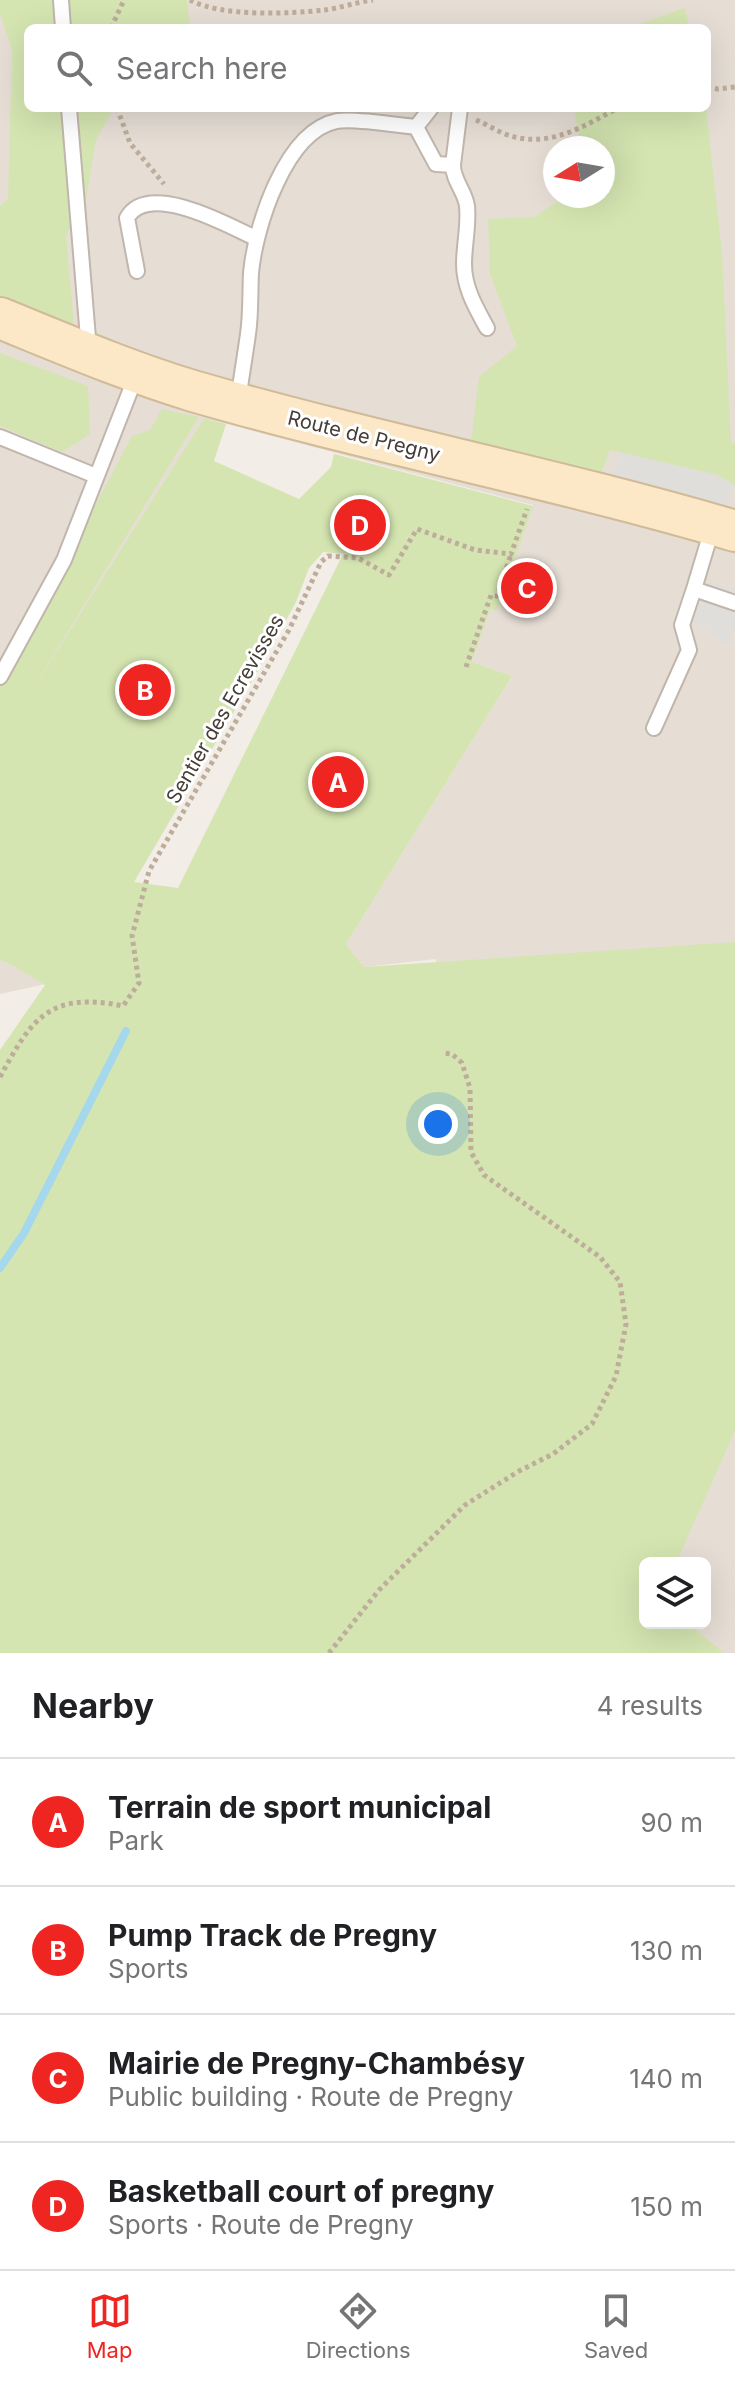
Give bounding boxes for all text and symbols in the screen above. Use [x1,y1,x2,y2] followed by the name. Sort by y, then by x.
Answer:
[24,24,711,112] search box
[52,46,96,90] icon: search
[116,50,288,86] text: Search here
[543,136,615,208] north arrow
[285,405,443,467] street label: Route de Pregny
[334,495,386,555] pin: D
[501,558,553,618] pin: C
[161,610,289,808] street label: Sentier des Ecrevisses
[119,660,171,720] pin: B
[312,752,364,812] pin: A
[418,1104,458,1144] your location
[639,1557,711,1629] map controls
[639,1557,711,1629] button: layers
[32,1685,154,1726] text: Nearby
[597,1690,703,1721] text: 4 results
[108,1789,491,1825] text: Terrain de sport municipal
[48,1807,68,1838] text: A
[640,1807,703,1838] text: 90 m
[108,1825,164,1856] text: Park
[108,1917,437,1953] text: Pump Track de Pregny
[49,1935,67,1966] text: B
[630,1935,703,1966] text: 130 m
[108,1953,188,1984] text: Sports
[108,2045,525,2081] text: Mairie de Pregny-Chambésy
[48,2063,68,2094] text: C
[629,2063,703,2094] text: 140 m
[108,2081,513,2112] text: Public building · Route de Pregny
[108,2173,494,2209] text: Basketball court of pregny
[49,2191,67,2222] text: D
[630,2191,703,2222] text: 150 m
[108,2209,414,2240] text: Sports · Route de Pregny
[87,2289,132,2363] tab: Map
[306,2289,411,2363] tab: Directions
[584,2289,648,2363] tab: Saved

